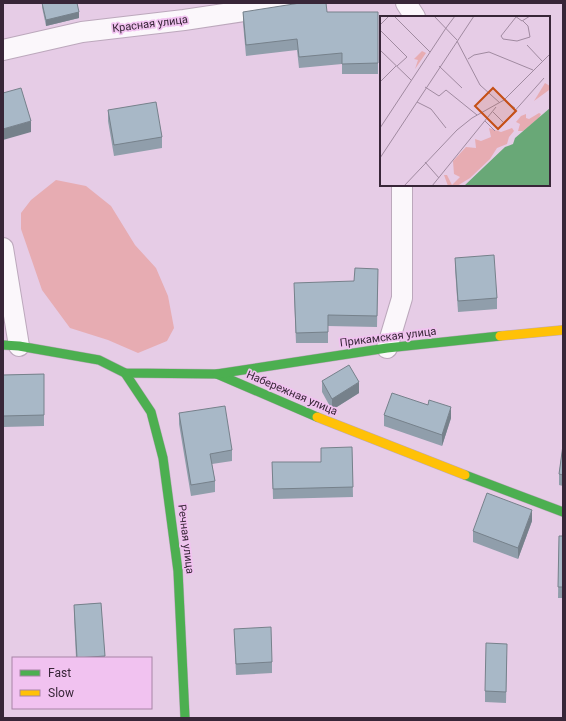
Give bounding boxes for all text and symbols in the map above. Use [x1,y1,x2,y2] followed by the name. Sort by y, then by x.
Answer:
[111,13,189,35] street label: Красная улица
[380,16,550,186] inset map
[339,325,437,349] street label: Прикамская улица
[245,368,339,418] street label: Набережная улица
[175,503,197,575] street label: Речная улица
[12,657,152,709] legend
[48,666,71,680] text: Fast
[48,686,74,700] text: Slow

